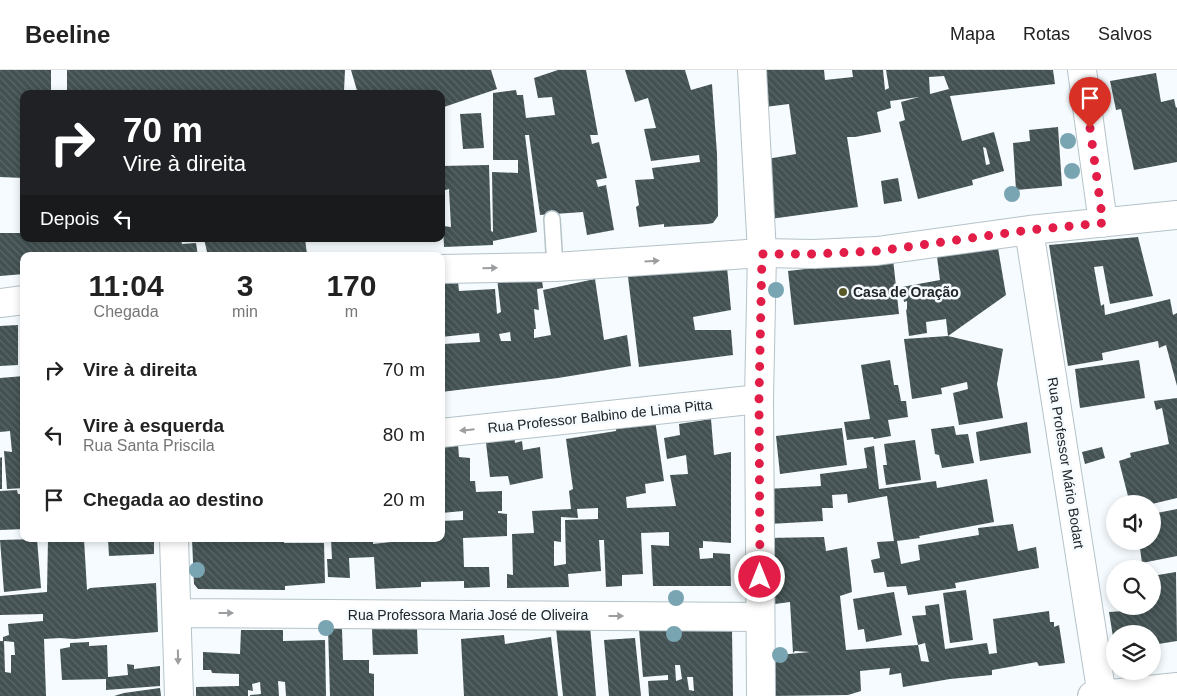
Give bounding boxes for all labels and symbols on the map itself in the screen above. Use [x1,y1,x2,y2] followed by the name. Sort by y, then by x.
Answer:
[1069,77,1111,128] pin
[645,256,661,264] one-way arrow
[482,264,498,272] one-way arrow
[853,284,959,300] place label: Casa de Oração
[837,286,849,298] marker: Casa de Oração
[1045,376,1087,550] street label: Rua Professor Mário Bodart
[487,396,713,436] street label: Rua Professor Balbino de Lima Pitta
[459,426,475,434] one-way arrow
[733,550,785,602] position arrow
[348,607,588,623] street label: Rua Professora Maria José de Oliveira
[218,609,234,617] one-way arrow
[608,612,624,620] one-way arrow
[174,650,182,666] one-way arrow

